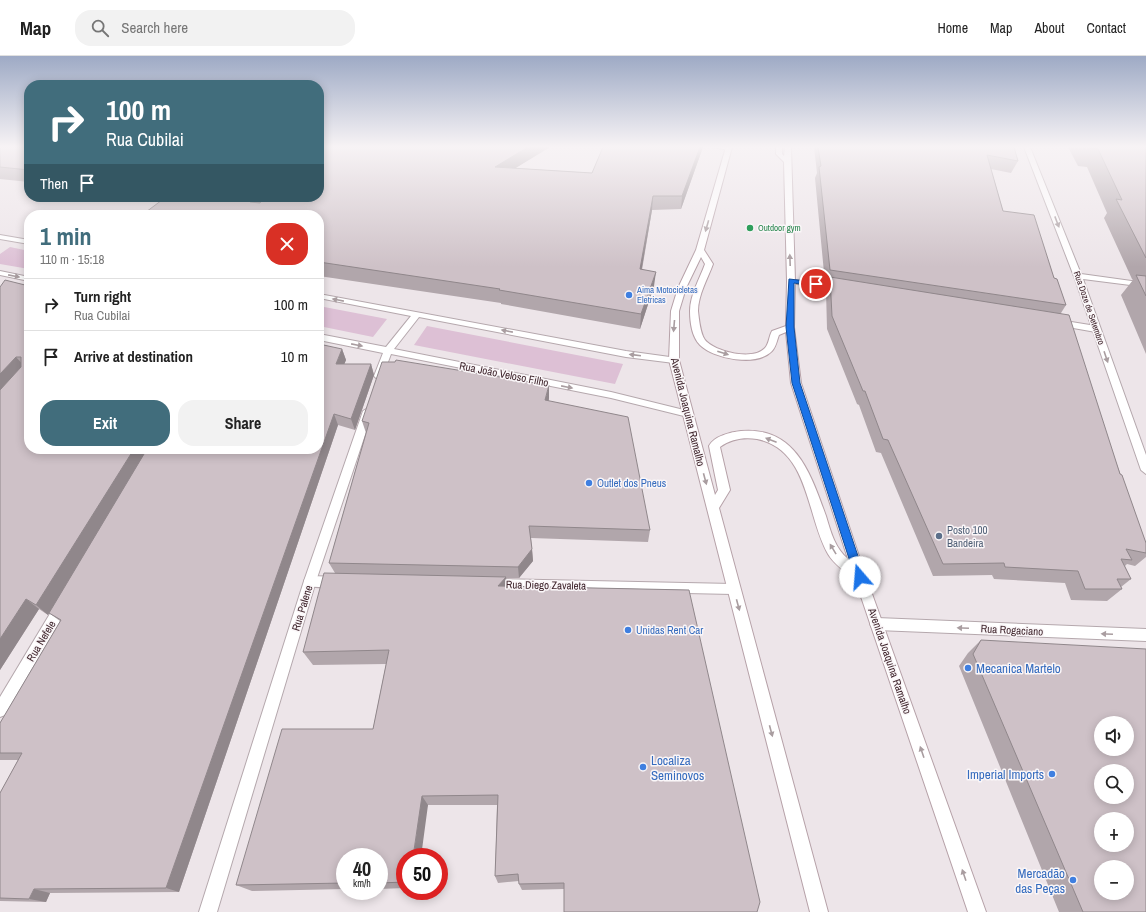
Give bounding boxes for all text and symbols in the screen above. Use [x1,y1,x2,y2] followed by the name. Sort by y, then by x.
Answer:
[75,10,355,46] search box
[20,15,51,41] text: Map
[89,17,111,39] icon: search
[121,17,188,38] text: Search here
[937,19,968,37] text: Home
[990,19,1012,37] text: Map
[1034,19,1064,37] text: About
[1086,19,1126,37] text: Contact
[106,91,171,129] text: 100 m
[40,96,92,148] icon: right
[106,127,184,152] text: Rua Cubilai
[76,172,98,194] icon: arrive
[40,173,68,194] text: Then
[1054,217,1060,229] one-way arrow
[40,220,91,252] text: 1 min
[704,220,710,232] one-way arrow
[758,222,801,234] place label: Outdoor gym
[266,223,308,265] button: close
[745,223,755,233] marker: Outdoor gym
[40,251,104,268] text: 110 m · 15:18
[787,254,794,266] one-way arrow
[799,267,833,301] pin
[1071,270,1107,346] street label: Rua Doze de Setembro
[8,273,21,279] one-way arrow
[805,273,827,295] icon: arrive
[636,284,698,306] place label: Aima Motocicletas Eletricas
[74,286,131,307] text: Turn right
[624,290,634,300] marker: Aima Motocicletas Eletricas
[40,294,62,316] icon: right
[274,294,308,315] text: 100 m
[332,297,344,303] one-way arrow
[74,307,130,324] text: Rua Cubilai
[670,320,677,332] one-way arrow
[501,328,513,334] one-way arrow
[351,342,363,348] one-way arrow
[40,346,62,368] icon: arrive
[74,346,193,367] text: Arrive at destination
[281,346,308,367] text: 10 m
[718,350,730,356] one-way arrow
[629,352,641,358] one-way arrow
[1104,352,1110,364] one-way arrow
[668,355,708,468] street label: Avenida Joaquina Ramalho
[458,358,550,390] street label: Rua João Veloso Filho
[561,384,573,390] one-way arrow
[40,400,170,446] button: Exit
[178,400,308,446] button: Share
[765,436,777,442] one-way arrow
[702,474,708,486] one-way arrow
[597,476,667,490] place label: Outlet dos Pneus
[584,478,594,488] marker: Outlet dos Pneus
[947,523,988,550] place label: Posto 100 Bandeira
[934,531,944,541] marker: Posto 100 Bandeira
[830,543,837,555] one-way arrow
[839,556,881,598] position arrow
[506,577,586,593] street label: Rua Diego Zavaleta
[288,583,316,633] street label: Rua Palene
[735,600,741,612] one-way arrow
[865,605,915,716] street label: Avenida Joaquina Ramalho
[23,618,59,664] street label: Rua Nefele
[980,621,1044,639] street label: Rua Rogaciano
[636,623,703,637] place label: Unidas Rent Car
[957,624,969,631] one-way arrow
[623,625,633,635] marker: Unidas Rent Car
[1100,631,1113,637] one-way arrow
[976,660,1061,677] place label: Mecanica Martelo
[963,663,973,673] marker: Mecanica Martelo
[1094,716,1134,900] map controls
[1094,716,1134,756] button: sound
[768,725,774,737] one-way arrow
[918,746,924,758] one-way arrow
[651,752,704,784] place label: Localiza Seminovos
[638,762,648,772] marker: Localiza Seminovos
[1094,764,1134,804] button: search
[967,766,1044,783] place label: Imperial Imports
[1047,769,1057,779] marker: Imperial Imports
[1094,812,1134,852] button: +
[396,848,448,900] speed limit sign: 50
[353,855,371,882] text: 40
[1094,860,1134,900] button: −
[1015,865,1065,897] place label: Mercadão das Peças
[961,869,967,881] one-way arrow
[1068,875,1078,885] marker: Mercadão das Peças
[353,877,371,890] text: km/h

